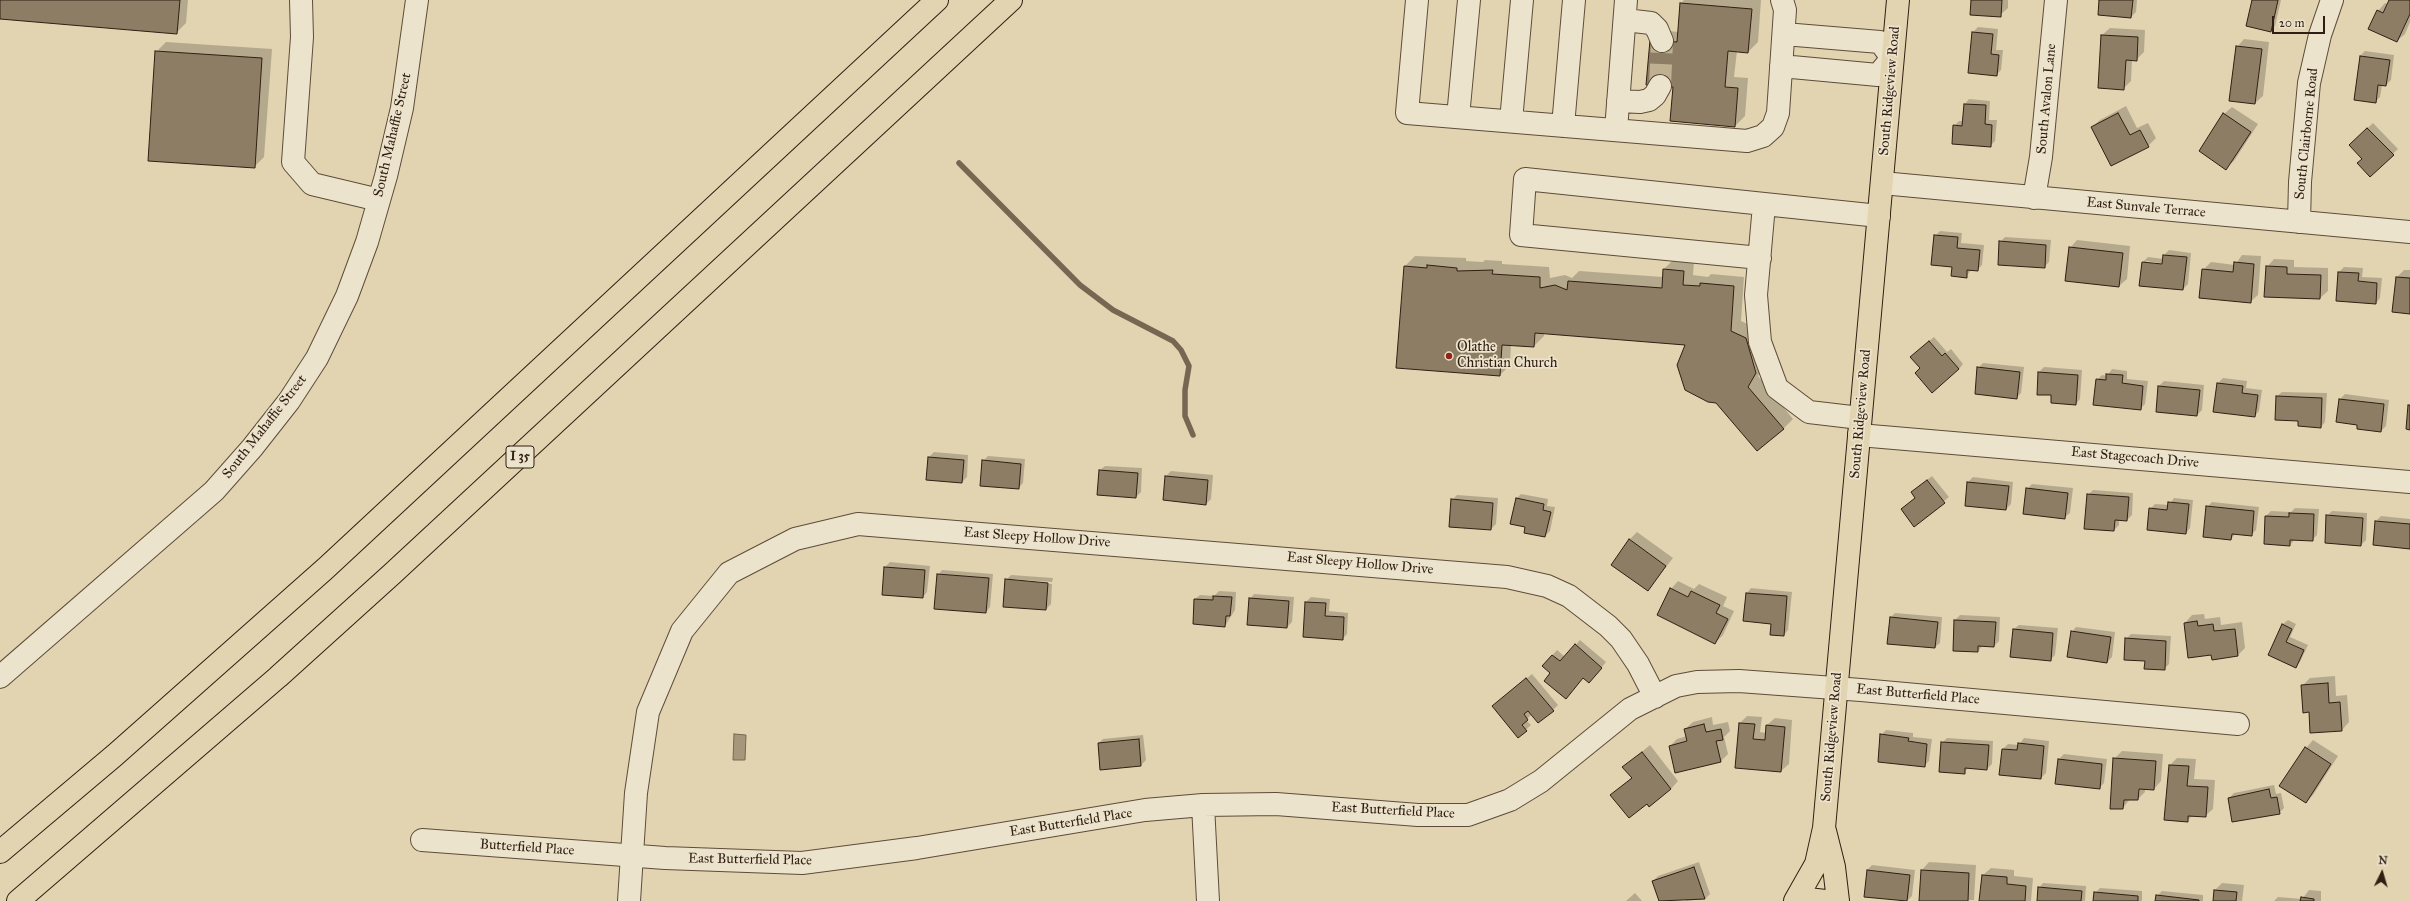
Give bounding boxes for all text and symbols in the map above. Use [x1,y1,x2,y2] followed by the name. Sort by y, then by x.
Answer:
[2274,8,2327,34] scale bar
[2279,16,2305,30] text: 20 m
[1876,26,1904,156] street label: South Ridgeview Road
[2034,43,2060,155] street label: South Avalon Lane
[2292,67,2322,201] street label: South Clairborne Road
[371,71,415,199] street label: South Mahaffie Street
[2086,194,2206,222] street label: East Sunvale Terrace
[1457,340,1557,372] place label: Olathe Christian Church
[1847,349,1875,479] street label: South Ridgeview Road
[1444,351,1454,361] marker: Olathe Christian Church
[219,372,311,482] street label: South Mahaffie Street
[2070,444,2200,472] street label: East Stagecoach Drive
[506,446,534,468] road number: I 35
[963,524,1111,552] street label: East Sleepy Hollow Drive
[1286,549,1434,579] street label: East Sleepy Hollow Drive
[1818,672,1846,802] street label: South Ridgeview Road
[1856,681,1980,709] street label: East Butterfield Place
[1331,799,1455,823] street label: East Butterfield Place
[1008,805,1134,841] street label: East Butterfield Place
[479,836,575,860] street label: Butterfield Place
[688,851,812,869] street label: East Butterfield Place
[2362,853,2402,893] north arrow
[2378,854,2388,867] text: N

